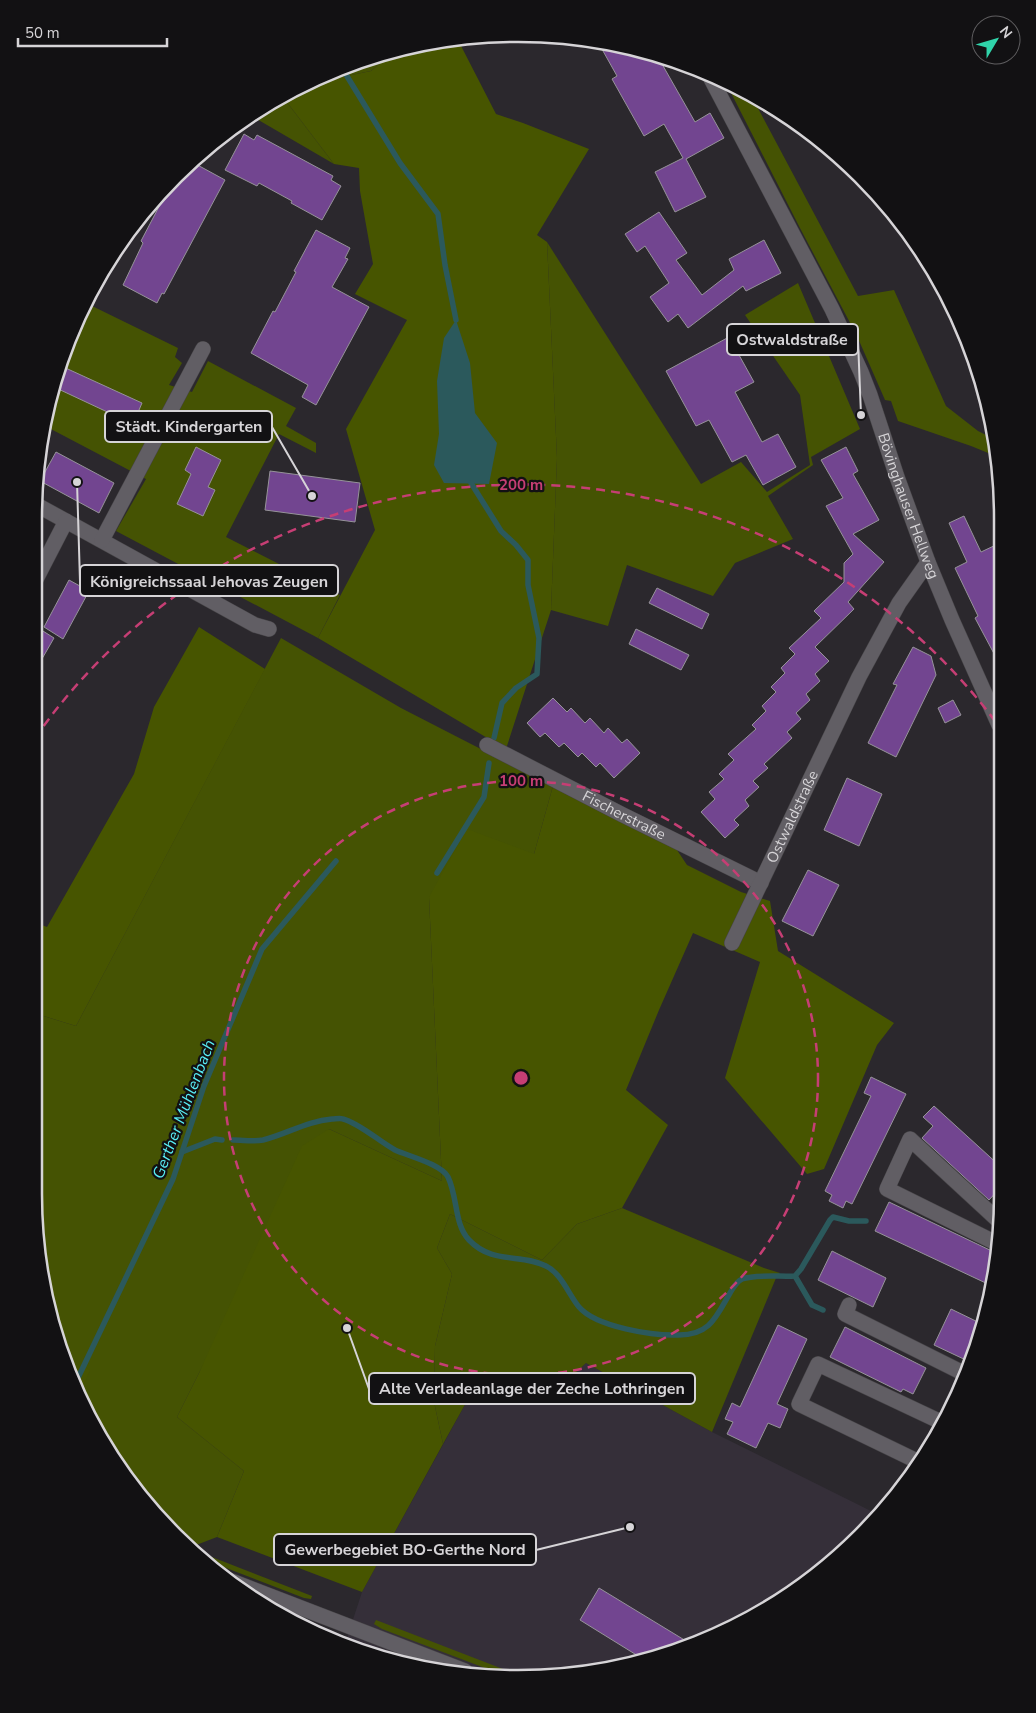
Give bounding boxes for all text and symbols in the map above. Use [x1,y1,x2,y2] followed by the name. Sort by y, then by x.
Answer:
[18,15,166,47] scale bar
[971,15,1021,65] north arrow
[995,22,1017,42] text: N
[25,23,60,43] text: 50 m
[727,324,858,355] callout: Ostwaldstraße
[736,329,848,351] text: Ostwaldstraße
[105,411,272,442] callout: Städt. Kindergarten
[116,416,262,438] text: Städt. Kindergarten
[873,430,944,582] street label: Bövinghauser Hellweg
[499,475,543,495] text: 200 m
[80,565,338,596] callout: Königreichssaal Jehovas Zeugen
[90,571,328,593] text: Königreichssaal Jehovas Zeugen
[762,767,823,866] street label: Ostwaldstraße
[499,771,543,791] text: 100 m
[579,786,669,844] street label: Fischerstraße
[147,1037,221,1182] water label: Gerther Mühlenbach
[512,1069,530,1087] centre of rings
[369,1373,695,1404] callout: Alte Verladeanlage der Zeche Lothringen
[379,1378,685,1400] text: Alte Verladeanlage der Zeche Lothringen
[274,1534,536,1565] callout: Gewerbegebiet BO-Gerthe Nord
[284,1539,526,1561] text: Gewerbegebiet BO-Gerthe Nord

